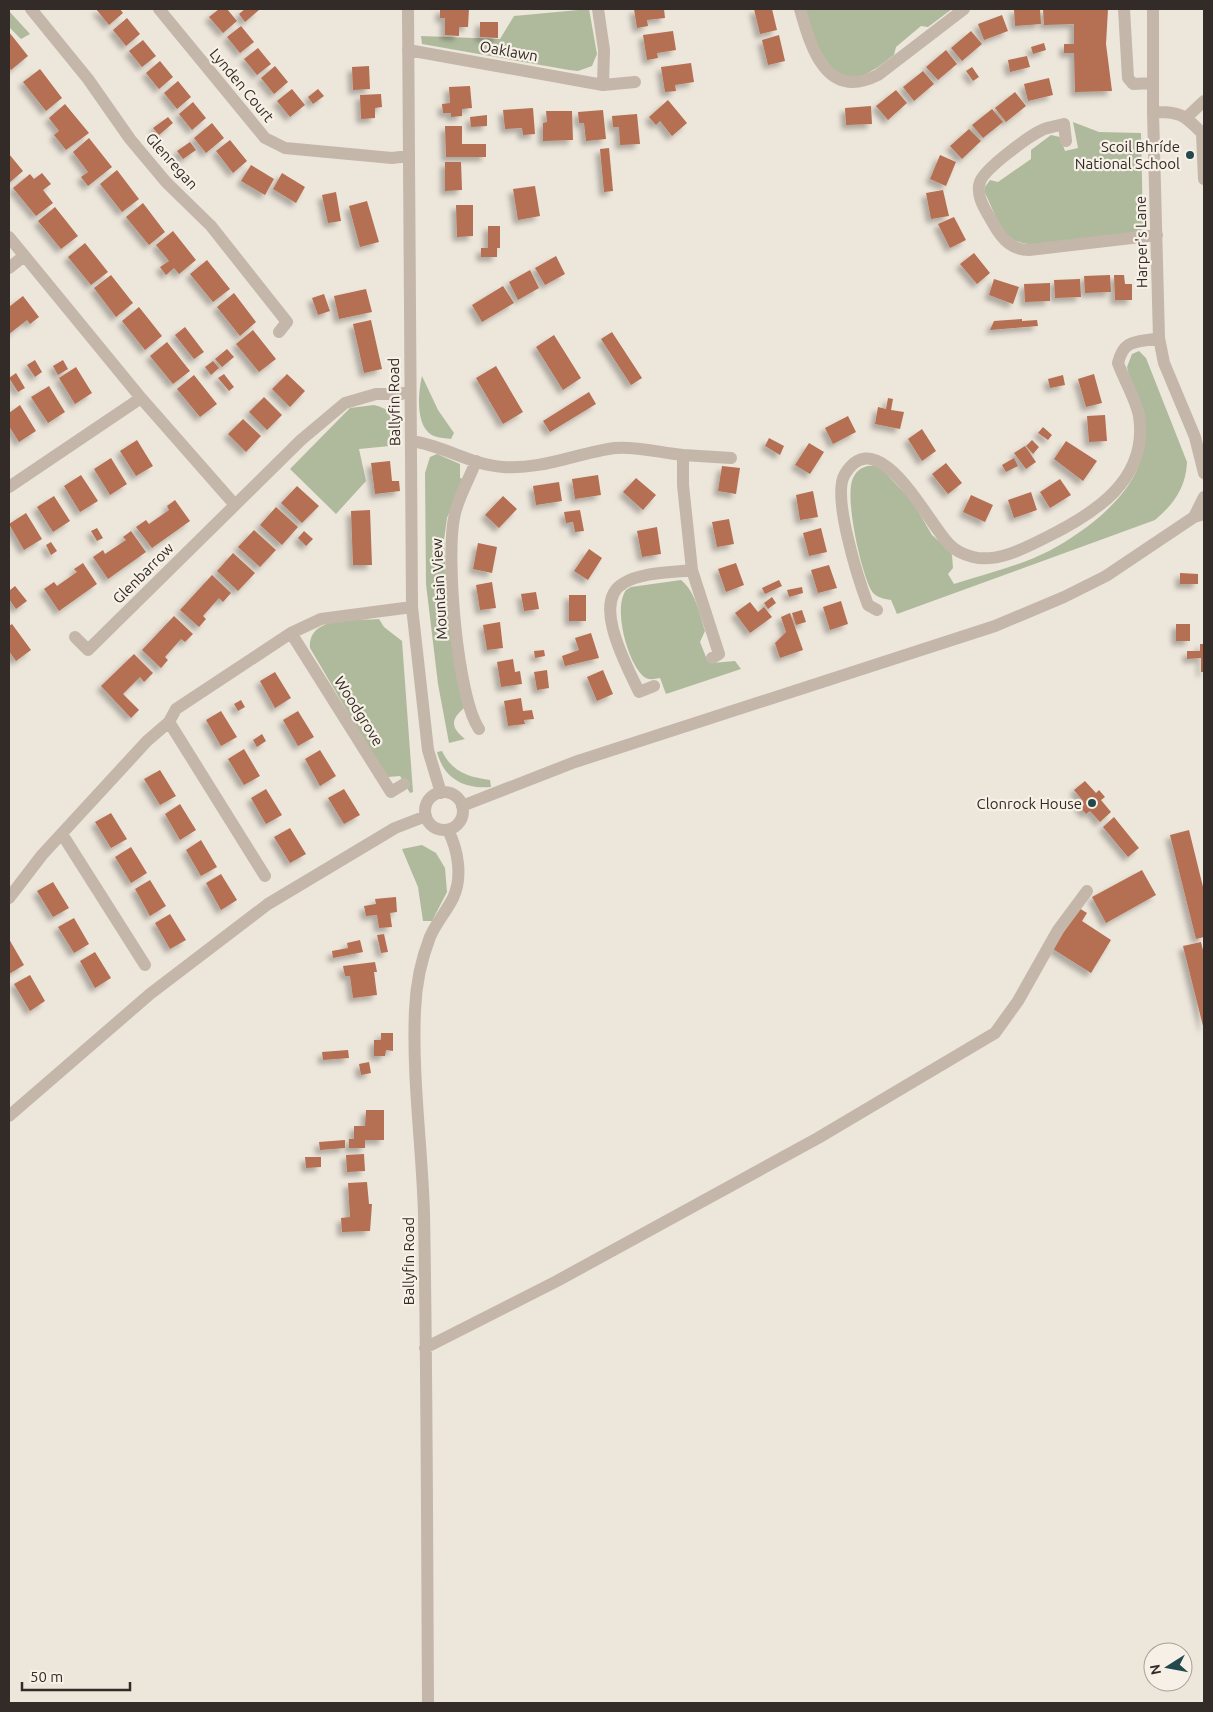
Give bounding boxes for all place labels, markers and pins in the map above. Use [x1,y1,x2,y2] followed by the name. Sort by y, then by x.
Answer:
[1075,138,1180,172] place label: Scoil Bhríde National School
[1184,149,1196,161] marker: Scoil Bhríde National School
[977,795,1082,812] place label: Clonrock House
[1086,797,1098,809] marker: Clonrock House

